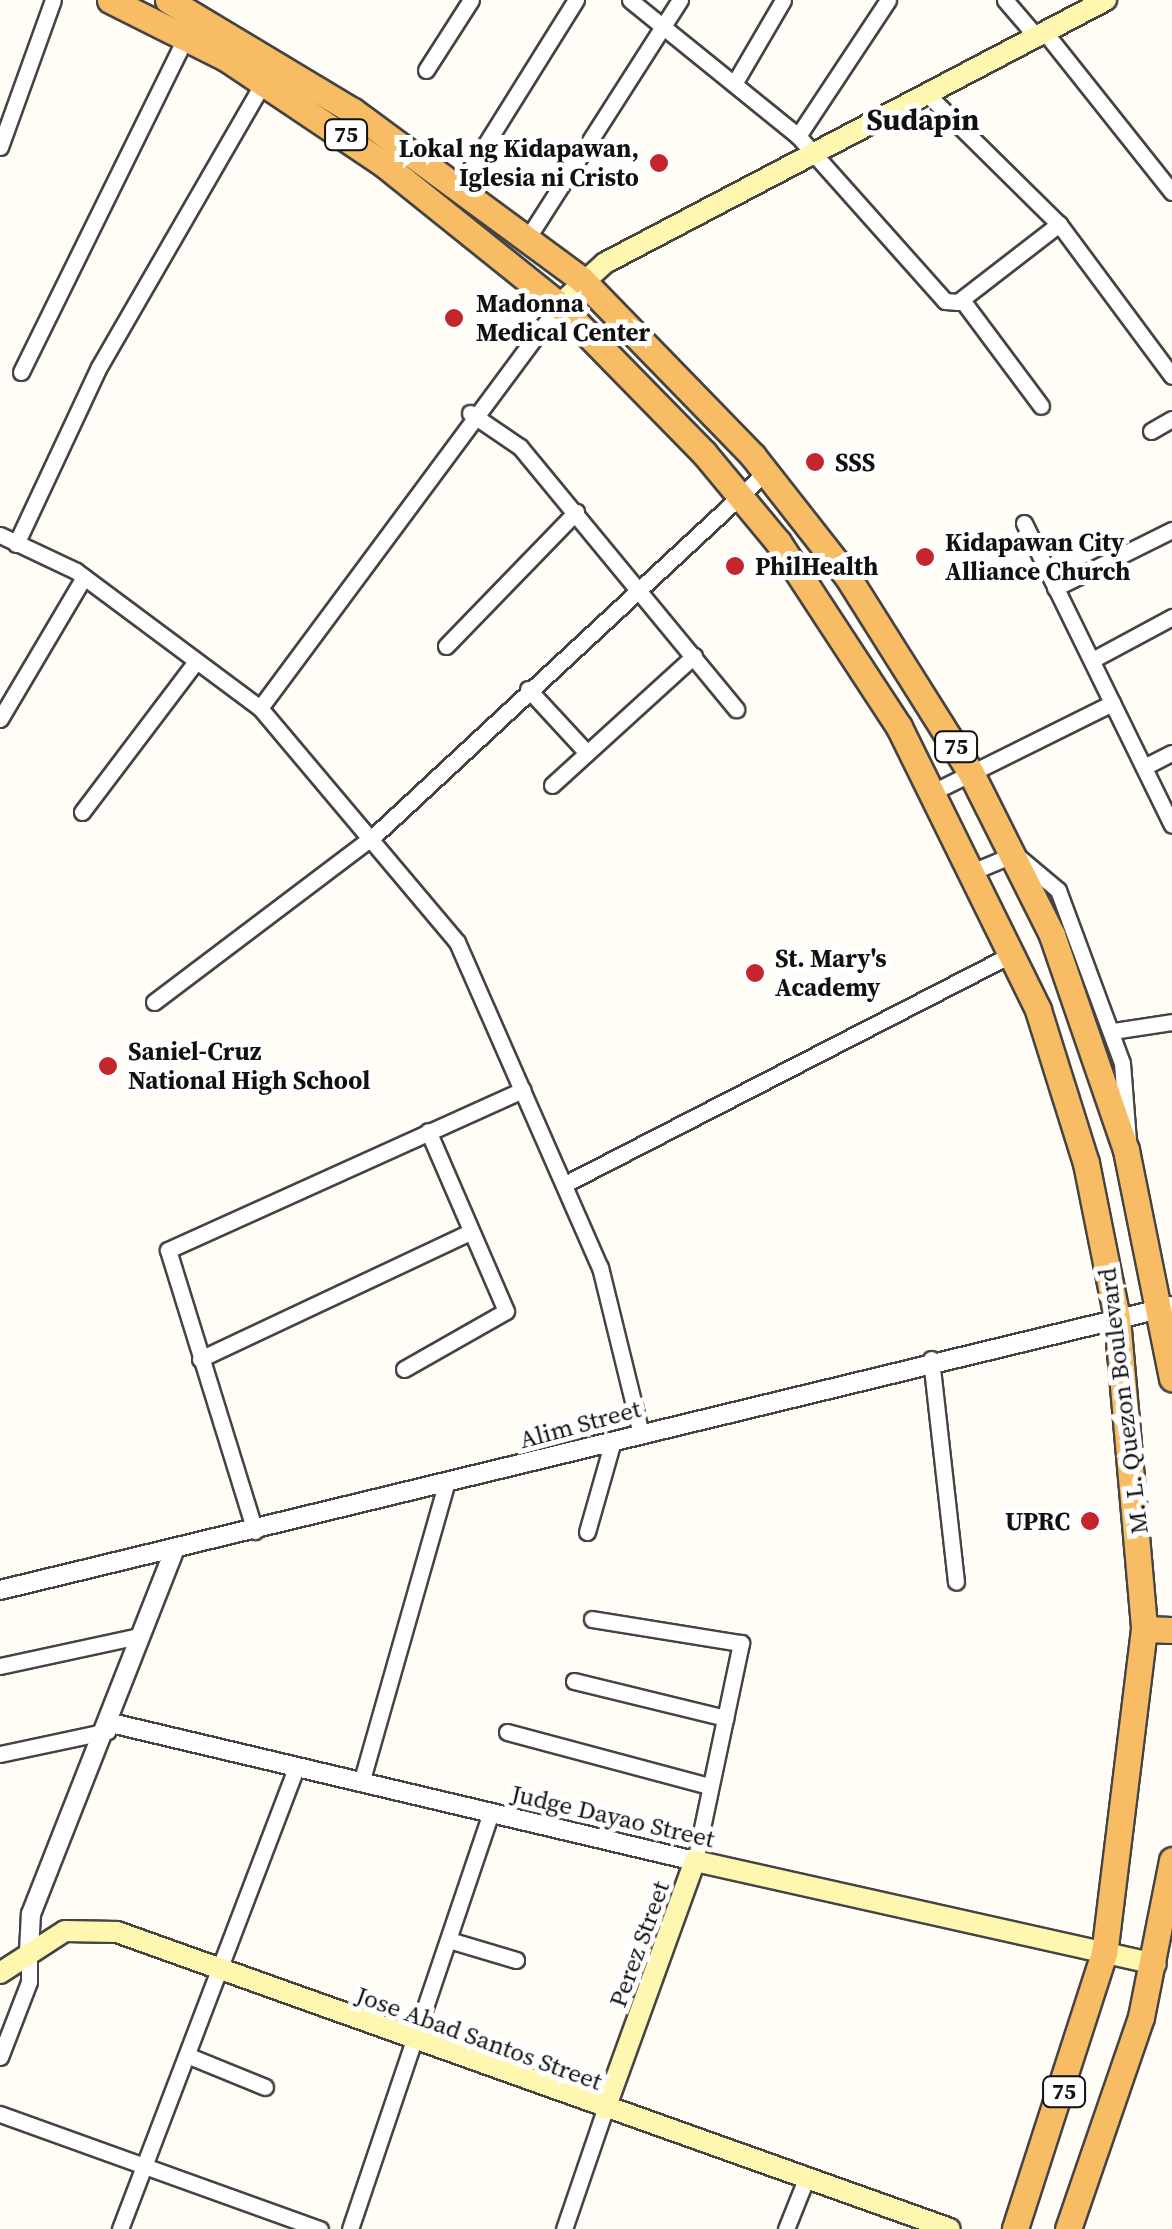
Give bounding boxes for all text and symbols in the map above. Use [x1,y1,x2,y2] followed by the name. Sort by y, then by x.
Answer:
[866,102,980,138] district label: Sudapin
[324,118,368,152] road number: 75
[399,134,639,193] place label: Lokal ng Kidapawan, Iglesia ni Cristo
[648,152,670,174] marker: Lokal ng Kidapawan, Iglesia ni Cristo
[476,289,650,348] place label: Madonna Medical Center
[441,305,467,331] marker: Madonna Medical Center
[835,447,875,477] place label: SSS
[804,451,826,473] marker: SSS
[945,528,1130,587] place label: Kidapawan City Alliance Church
[914,546,936,568] marker: Kidapawan City Alliance Church
[755,551,878,581] place label: PhilHealth
[724,555,746,577] marker: PhilHealth
[934,730,978,764] road number: 75
[775,944,887,1003] place label: St. Mary's Academy
[744,962,766,984] marker: St. Mary's Academy
[128,1037,370,1096] place label: Saniel-Cruz National High School
[97,1055,119,1077] marker: Saniel-Cruz National High School
[1092,1266,1154,1536] street label: M. L. Quezon Boulevard
[516,1393,644,1455] street label: Alim Street
[1005,1506,1070,1536] place label: UPRC
[1079,1510,1101,1532] marker: UPRC
[508,1778,718,1854] street label: Judge Dayao Street
[602,1877,676,2011] street label: Perez Street
[352,1980,606,2096] street label: Jose Abad Santos Street
[1042,2075,1086,2109] road number: 75

